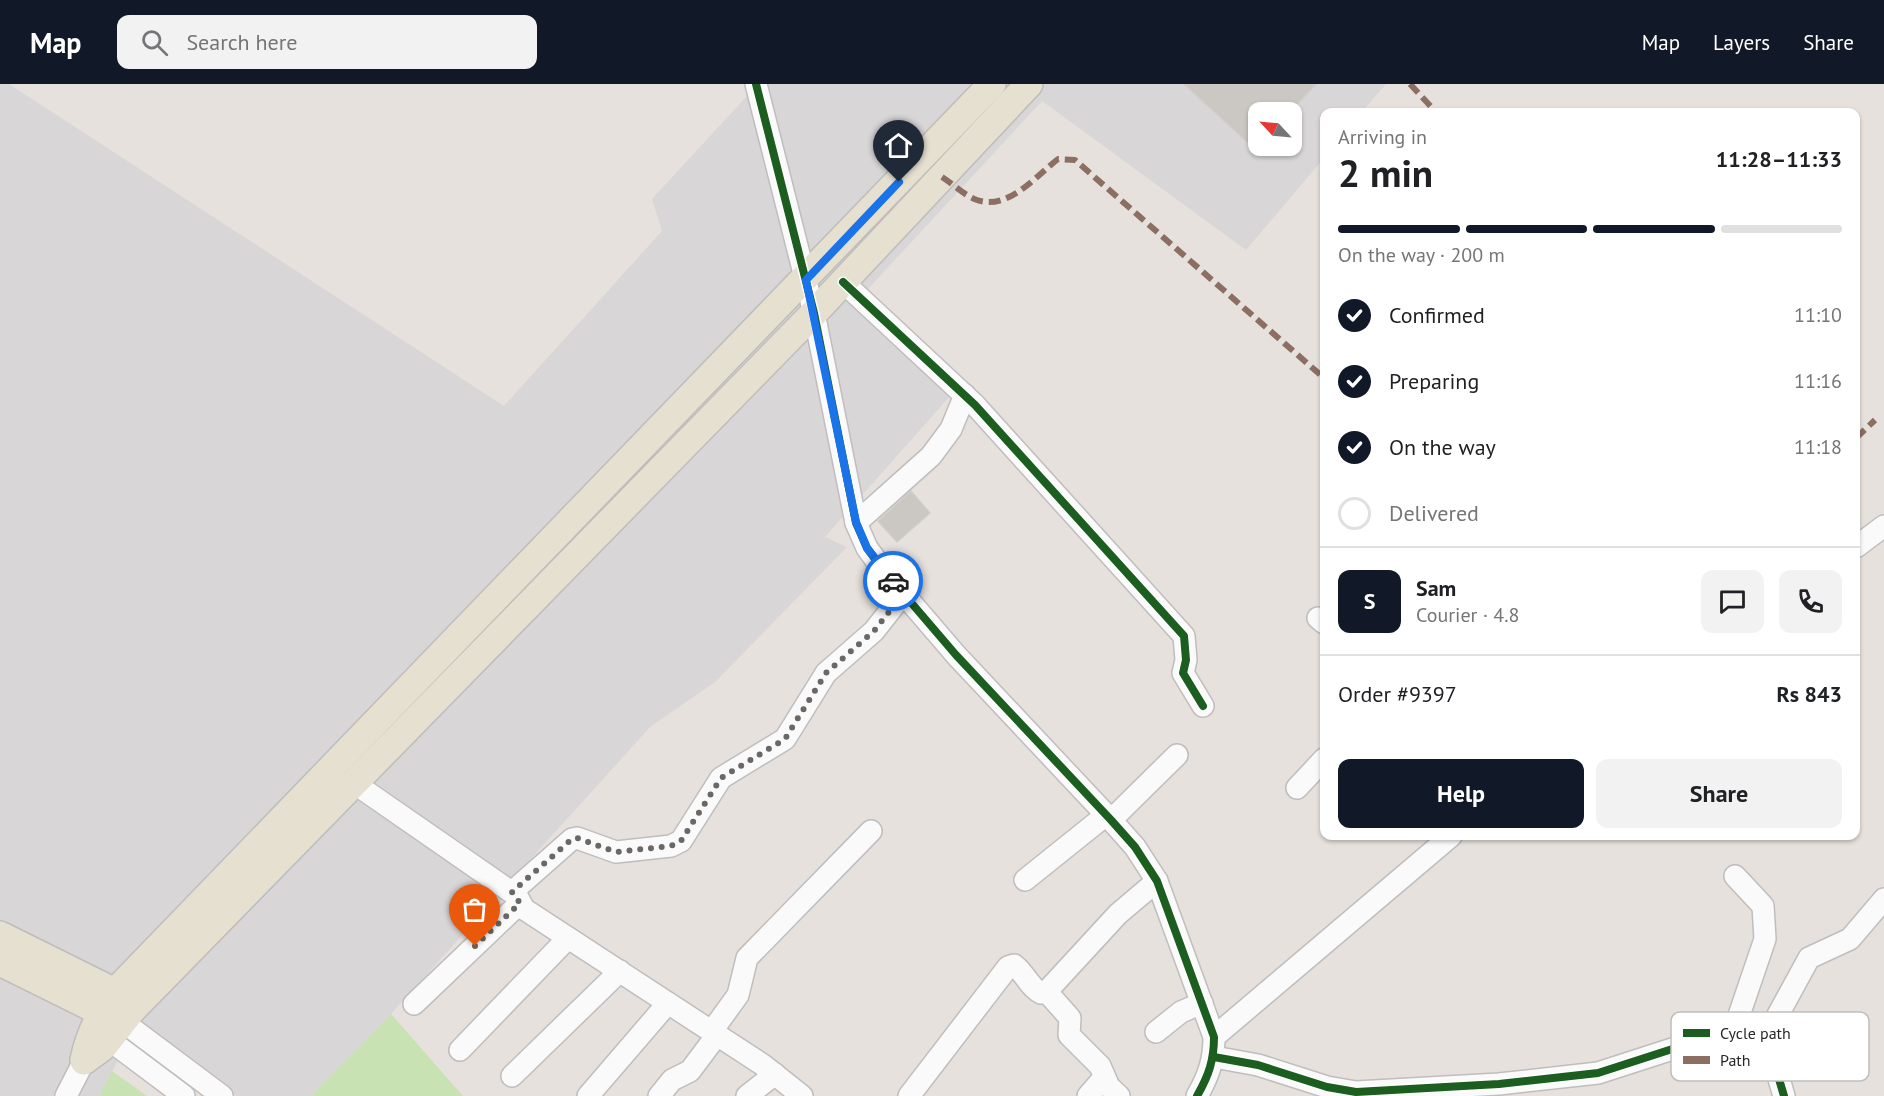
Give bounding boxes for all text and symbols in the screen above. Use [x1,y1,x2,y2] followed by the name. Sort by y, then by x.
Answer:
[117,15,537,69] search box
[30,24,81,61] text: Map
[138,26,171,59] icon: search
[186,28,297,56] text: Search here
[1642,29,1680,56] text: Map
[1713,29,1770,56] text: Layers
[1803,29,1854,56] text: Share
[1248,102,1302,156] north arrow
[1248,102,1302,156] map controls
[873,120,924,182] pin
[1338,124,1427,150] text: Arriving in
[882,129,915,162] icon: home
[1716,145,1842,173] text: 11:28–11:33
[1338,147,1433,198] text: 2 min
[1338,242,1505,268] text: On the way · 200 m
[1338,299,1371,332] icon: check
[1389,301,1485,329] text: Confirmed
[1794,302,1842,328] text: 11:10
[1338,365,1371,398] icon: check
[1389,367,1479,395] text: Preparing
[1794,368,1842,394] text: 11:16
[1338,431,1371,464] icon: check
[1389,433,1496,461] text: On the way
[1794,434,1842,460] text: 11:18
[1389,499,1479,527] text: Delivered
[863,551,923,611] courier
[877,565,910,598] icon: car
[1701,570,1764,633] button: chat
[1779,570,1842,633] button: phone
[1416,574,1456,602] text: Sam
[1364,587,1375,615] text: S
[1416,602,1519,628] text: Courier · 4.8
[1338,680,1457,708] text: Order #9397
[1776,680,1842,708] text: Rs 843
[1338,759,1584,828] button: Help
[1596,759,1842,828] button: Share
[449,884,500,946] pin
[458,893,491,926] icon: bag
[1671,1012,1869,1081] legend
[1720,1023,1791,1043] text: Cycle path
[1720,1050,1751,1070] text: Path

